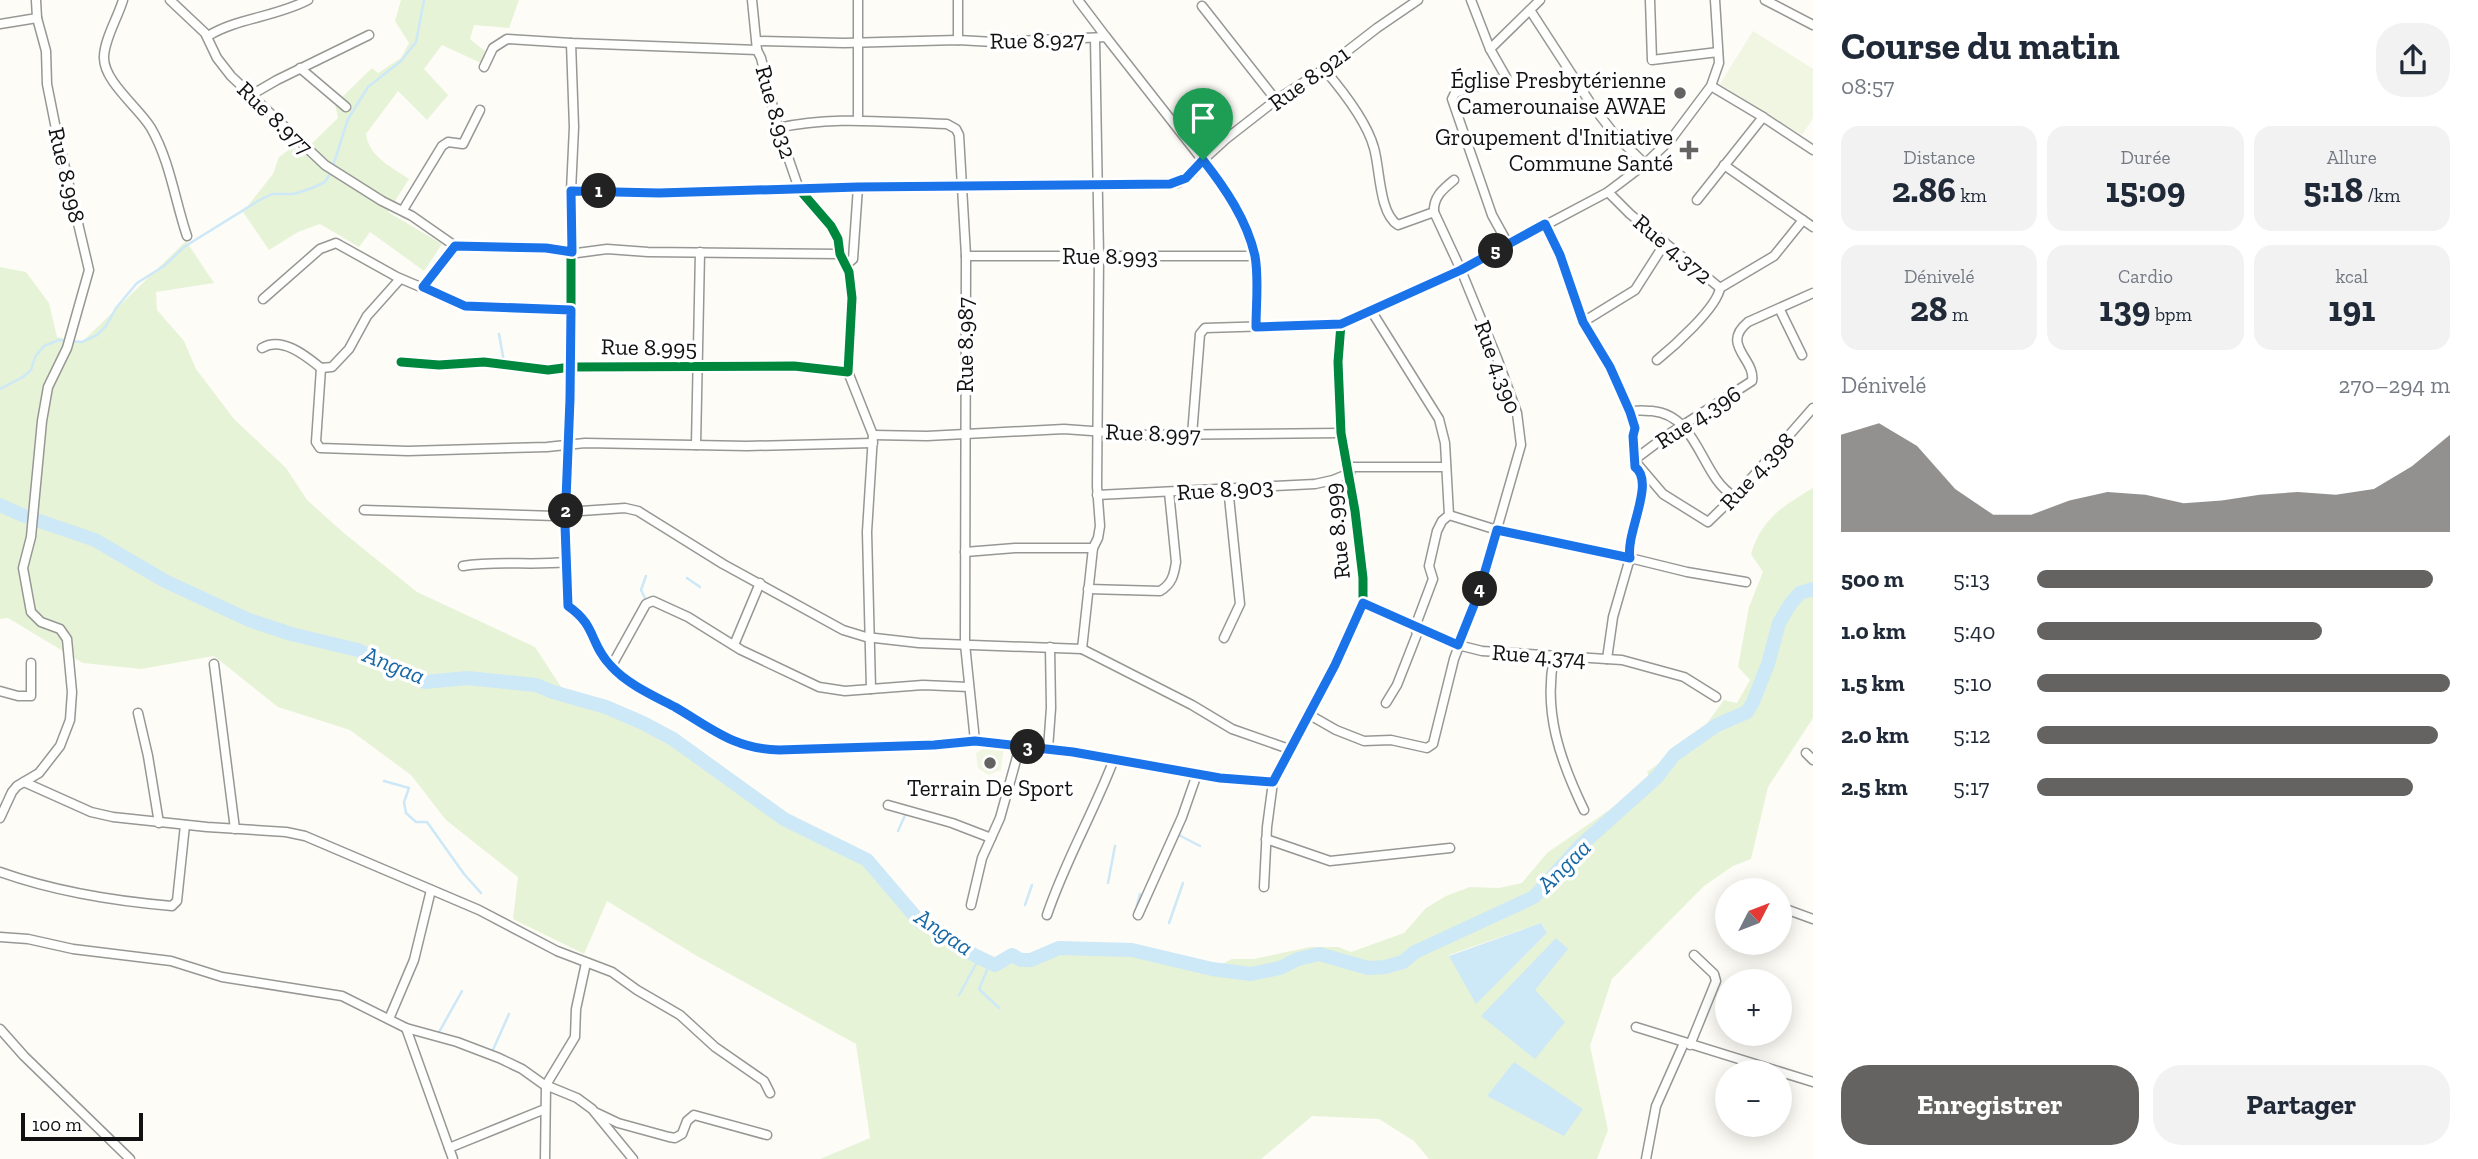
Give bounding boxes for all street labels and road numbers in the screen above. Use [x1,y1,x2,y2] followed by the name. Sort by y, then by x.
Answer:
[989,25,1085,55] street label: Rue 8.927
[1263,39,1355,117] street label: Rue 8.921
[749,62,803,162] street label: Rue 8.932
[231,75,319,161] street label: Rue 8.977
[42,125,92,225] street label: Rue 8.998
[1628,208,1718,290] street label: Rue 4.372
[1062,242,1158,270] street label: Rue 8.993
[951,297,979,393] street label: Rue 8.987
[1468,317,1528,417] street label: Rue 4.390
[601,332,697,362] street label: Rue 8.995
[1650,379,1746,455] street label: Rue 4.396
[1105,417,1201,449] street label: Rue 8.997
[1714,426,1800,516] street label: Rue 4.398
[1176,472,1274,506] street label: Rue 8.903
[1318,481,1356,581] street label: Rue 8.999
[1491,638,1587,672] street label: Rue 4.374

